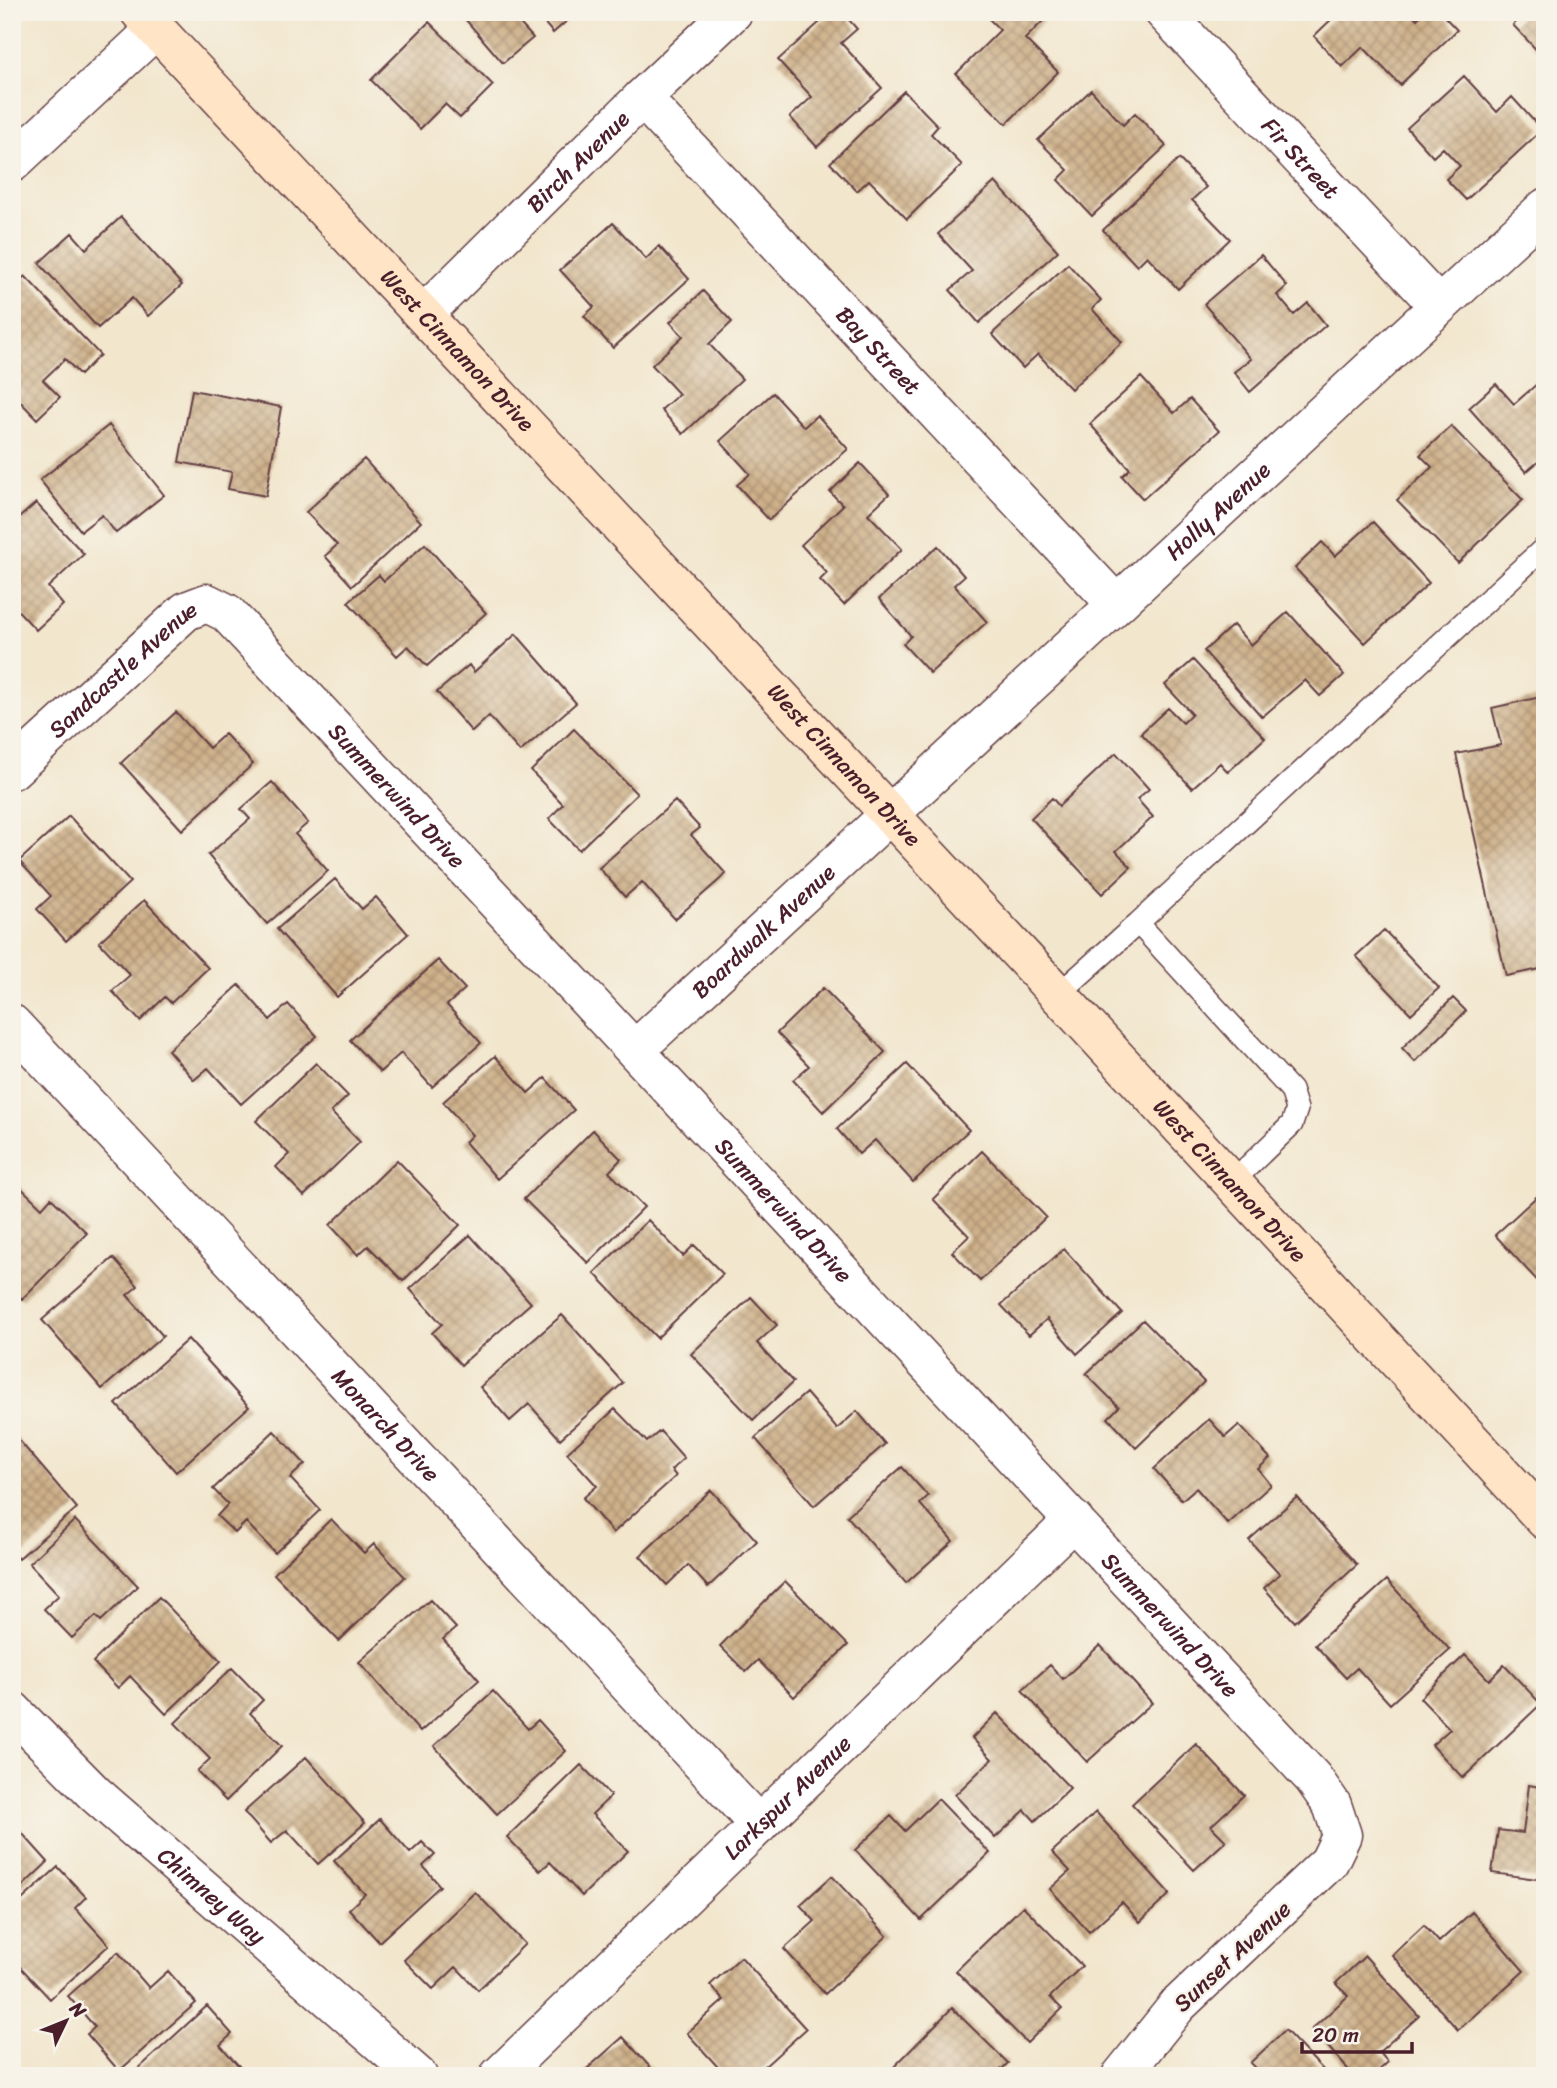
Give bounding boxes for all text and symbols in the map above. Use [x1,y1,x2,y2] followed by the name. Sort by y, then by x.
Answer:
[517,100,640,223] street label: Birch Avenue
[1251,107,1350,209] street label: Fir Street
[370,259,545,442] street label: West Cinnamon Drive
[825,296,931,405] street label: Bay Street
[1156,451,1281,571] street label: Holly Avenue
[39,589,203,749] street label: Sandcastle Avenue
[757,673,932,857] street label: West Cinnamon Drive
[318,713,476,879] street label: Summerwind Drive
[682,854,846,1009] street label: Boardwalk Avenue
[1143,1089,1317,1272] street label: West Cinnamon Drive
[704,1128,863,1294] street label: Summerwind Drive
[321,1358,450,1492] street label: Monarch Drive
[1091,1542,1249,1708] street label: Summerwind Drive
[713,1725,862,1870] street label: Larkspur Avenue
[147,1837,275,1956] street label: Chimney Way
[1163,1890,1301,2023] street label: Sunset Avenue
[32,1986,102,2056] north arrow
[61,1993,95,2026] text: N
[1302,2011,1412,2055] scale bar
[1312,2016,1359,2054] text: 20 m

